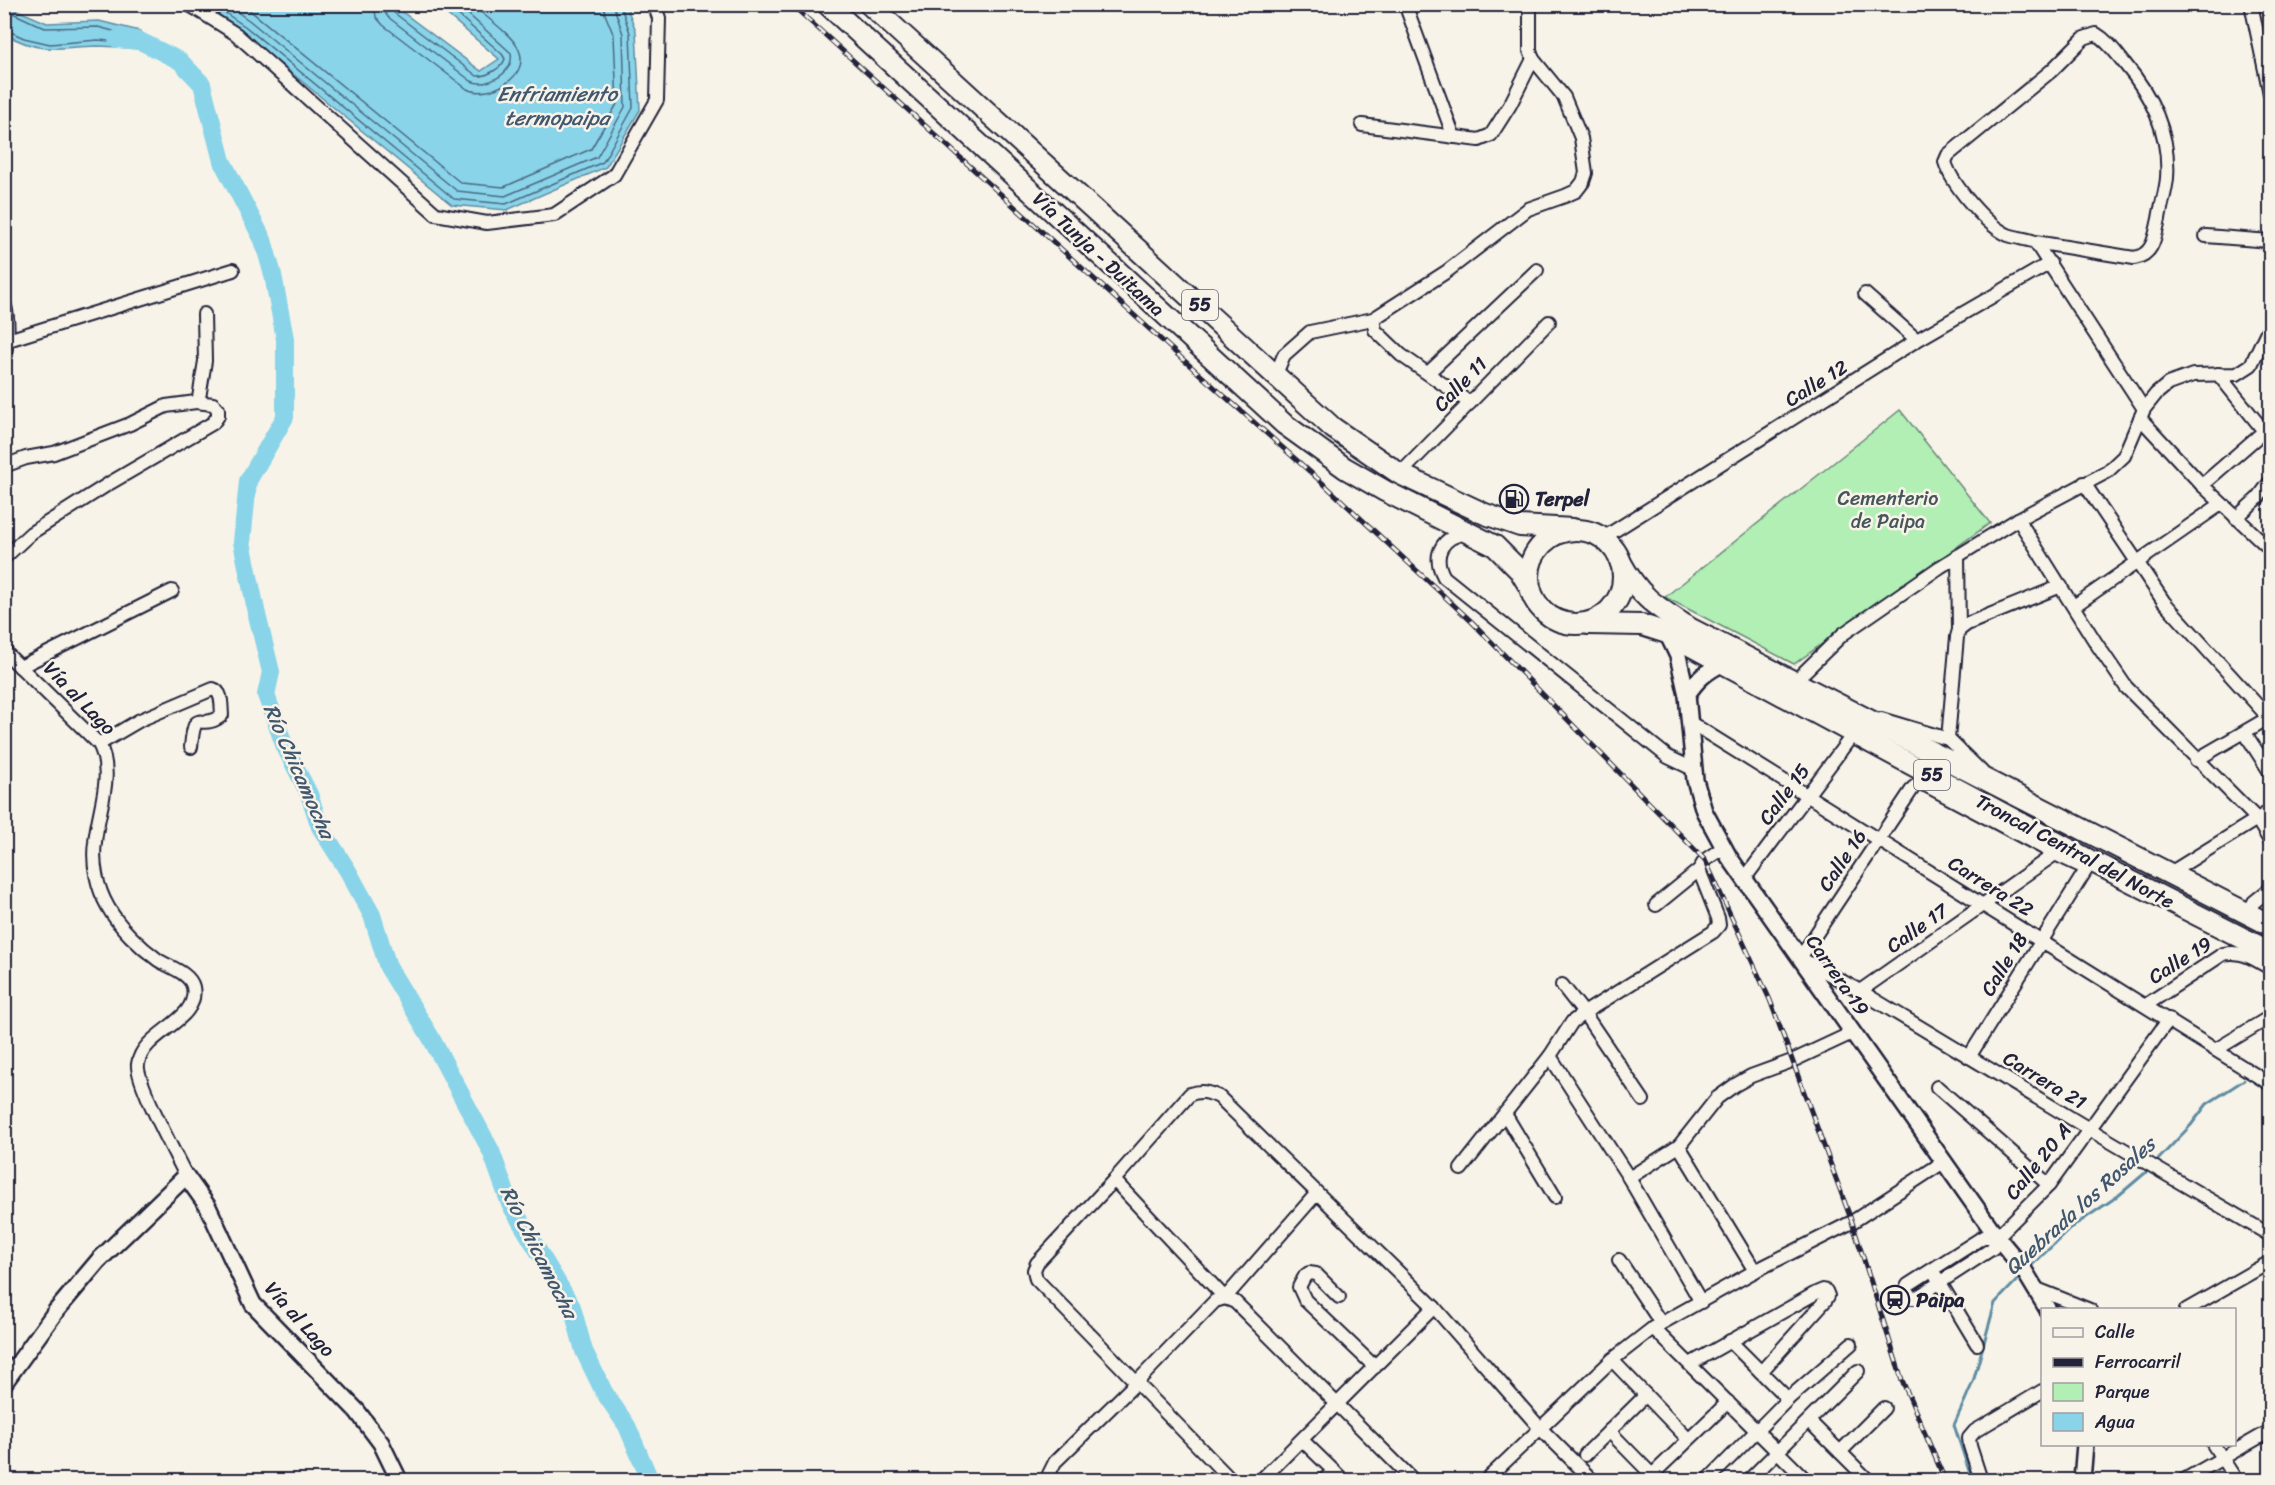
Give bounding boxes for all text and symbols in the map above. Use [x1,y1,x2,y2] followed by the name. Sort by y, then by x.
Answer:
[497,75,618,137] water label: Enfriamiento termopaipa
[1024,183,1173,326] street label: Vía Tunja - Duitama
[1182,290,1218,320] road number: 55
[1425,348,1496,420] street label: Calle 11
[1778,350,1855,417] street label: Calle 12
[1838,481,1938,539] park label: Cementerio de Paipa
[1535,482,1591,517] place label: Terpel
[1498,483,1530,515] fuel station icon: Terpel
[35,653,125,744] street label: Vía al Lago
[252,697,347,847] water label: Río Chicamocha
[1749,756,1820,833] street label: Calle 15
[1914,760,1950,790] road number: 55
[1969,784,2181,919] street label: Troncal Central del Norte
[1809,822,1876,899] street label: Calle 16
[1941,846,2041,927] street label: Carrera 22
[1879,893,1957,963] street label: Calle 17
[1971,925,2038,1003] street label: Calle 18
[1796,927,1879,1024] street label: Carrera 19
[2141,927,2219,994] street label: Calle 19
[1996,1042,2094,1119] street label: Carrera 21
[1996,1115,2081,1208] street label: Calle 20 A
[1995,1125,2167,1285] water label: Quebrada los Rosales
[489,1179,590,1327] water label: Río Chicamocha
[255,1273,344,1366] street label: Vía al Lago
[1916,1283,1965,1318] place label: Paipa
[1879,1284,1911,1316] station icon: Paipa
[2041,1308,2236,1446] legend
[2095,1316,2135,1348] text: Calle
[2095,1346,2182,1378] text: Ferrocarril
[2095,1376,2150,1408] text: Parque
[2094,1406,2136,1438] text: Agua

